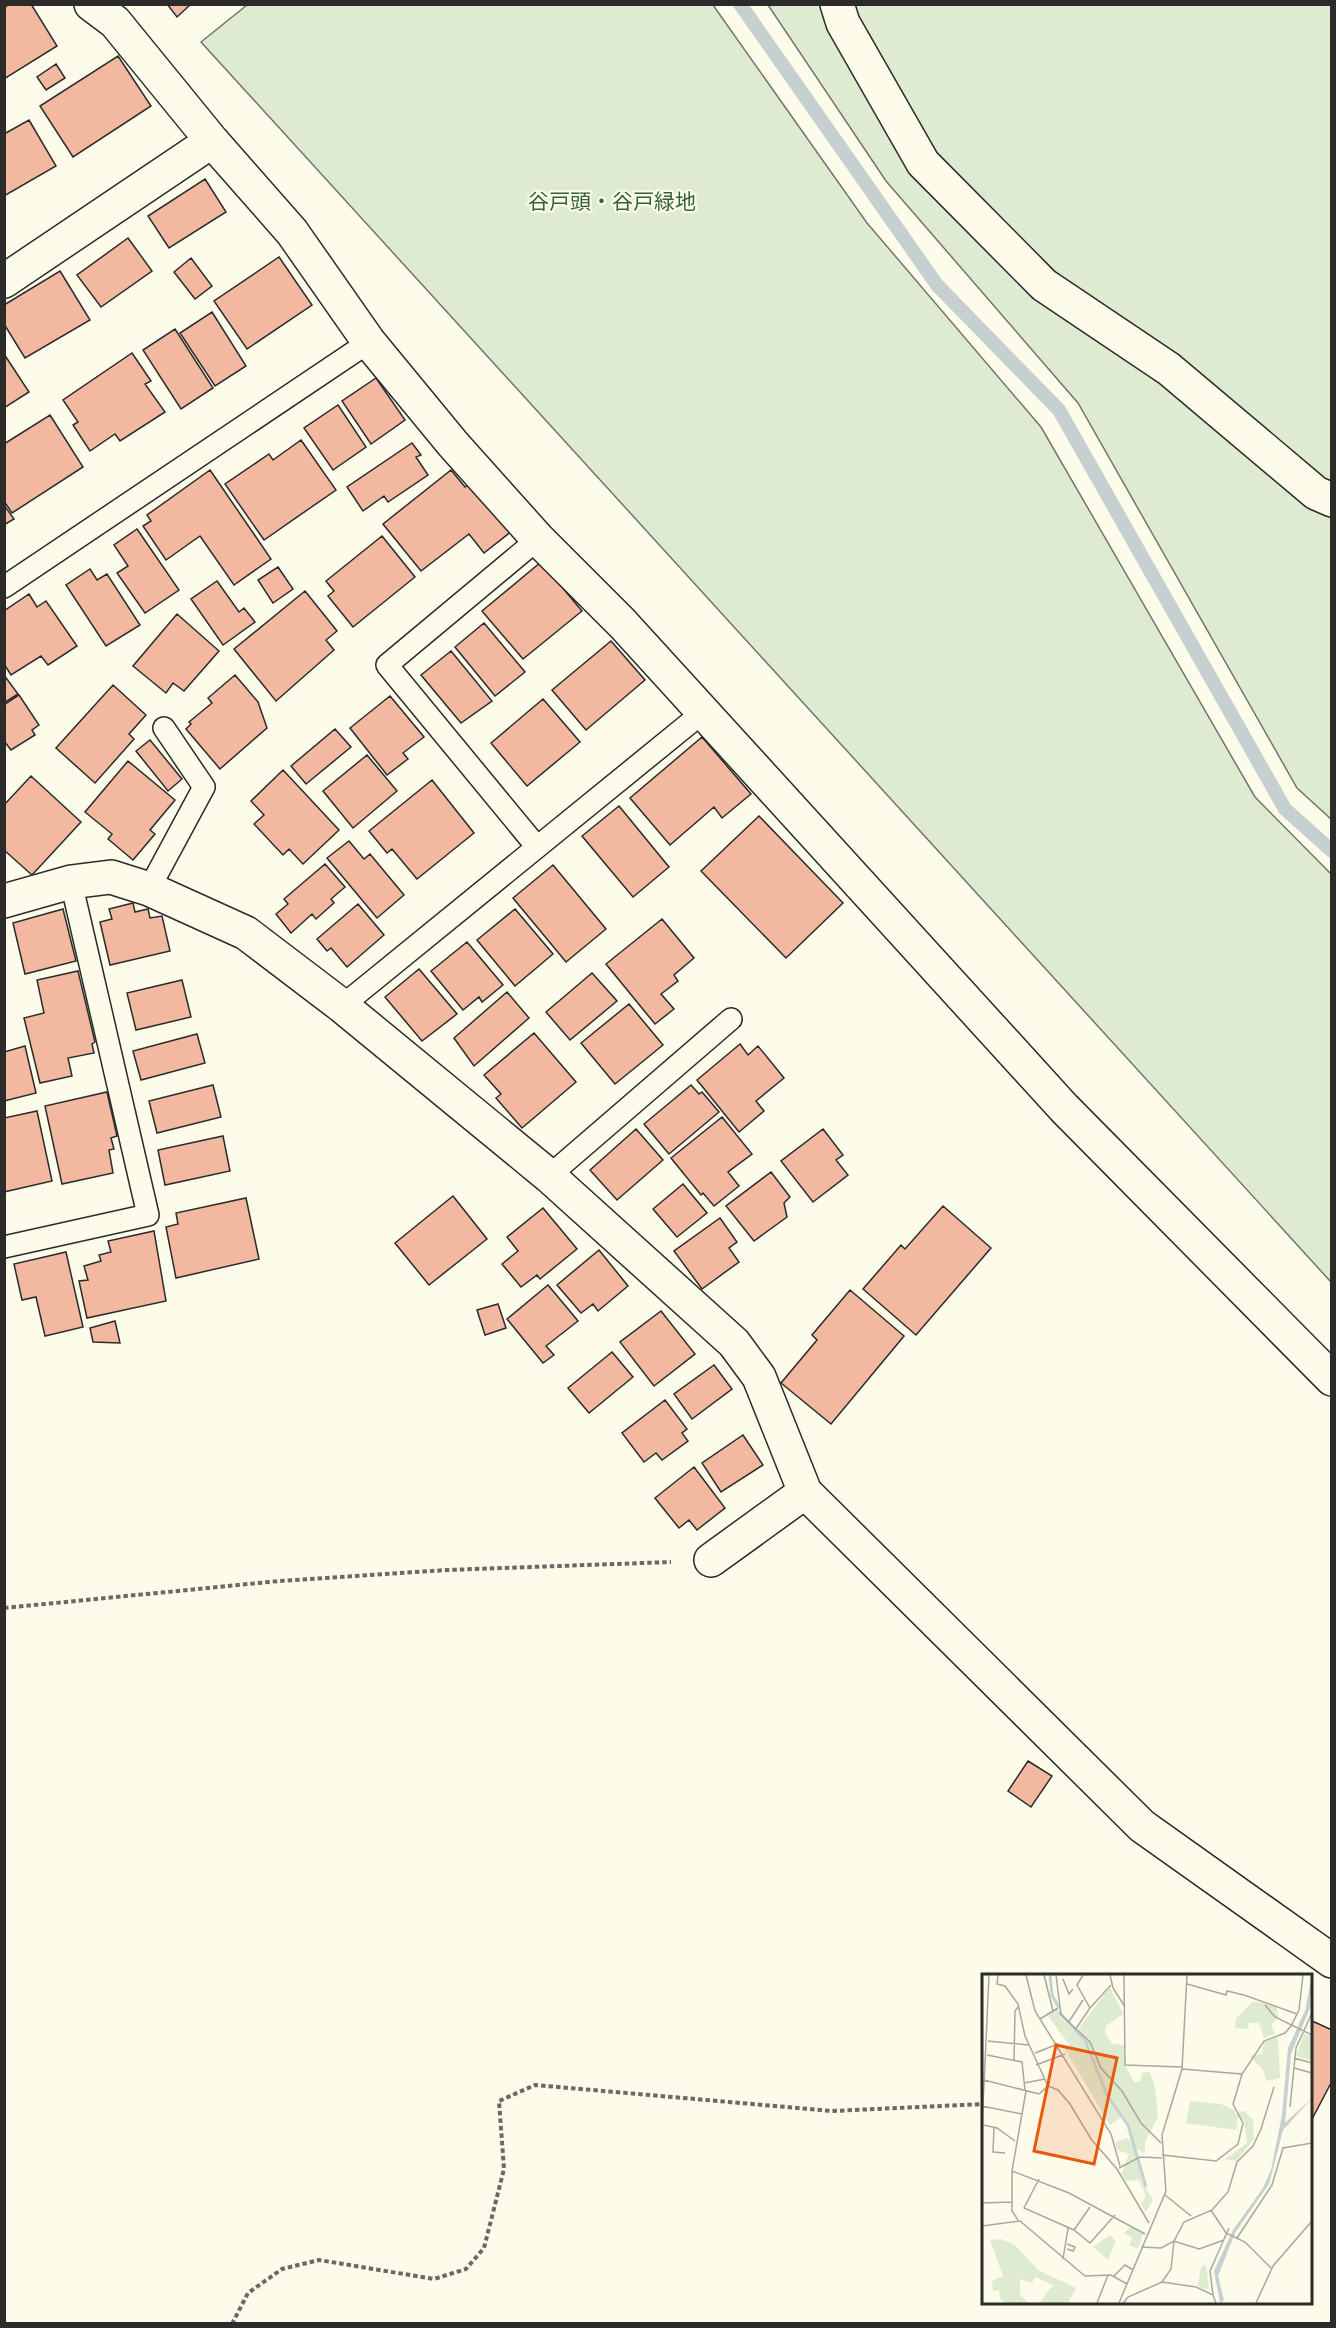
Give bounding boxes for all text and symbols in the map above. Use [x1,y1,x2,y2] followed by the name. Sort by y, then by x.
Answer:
[528,190,696,214] park label: 谷戸頭・谷戸緑地
[982,1974,1312,2304] inset map

